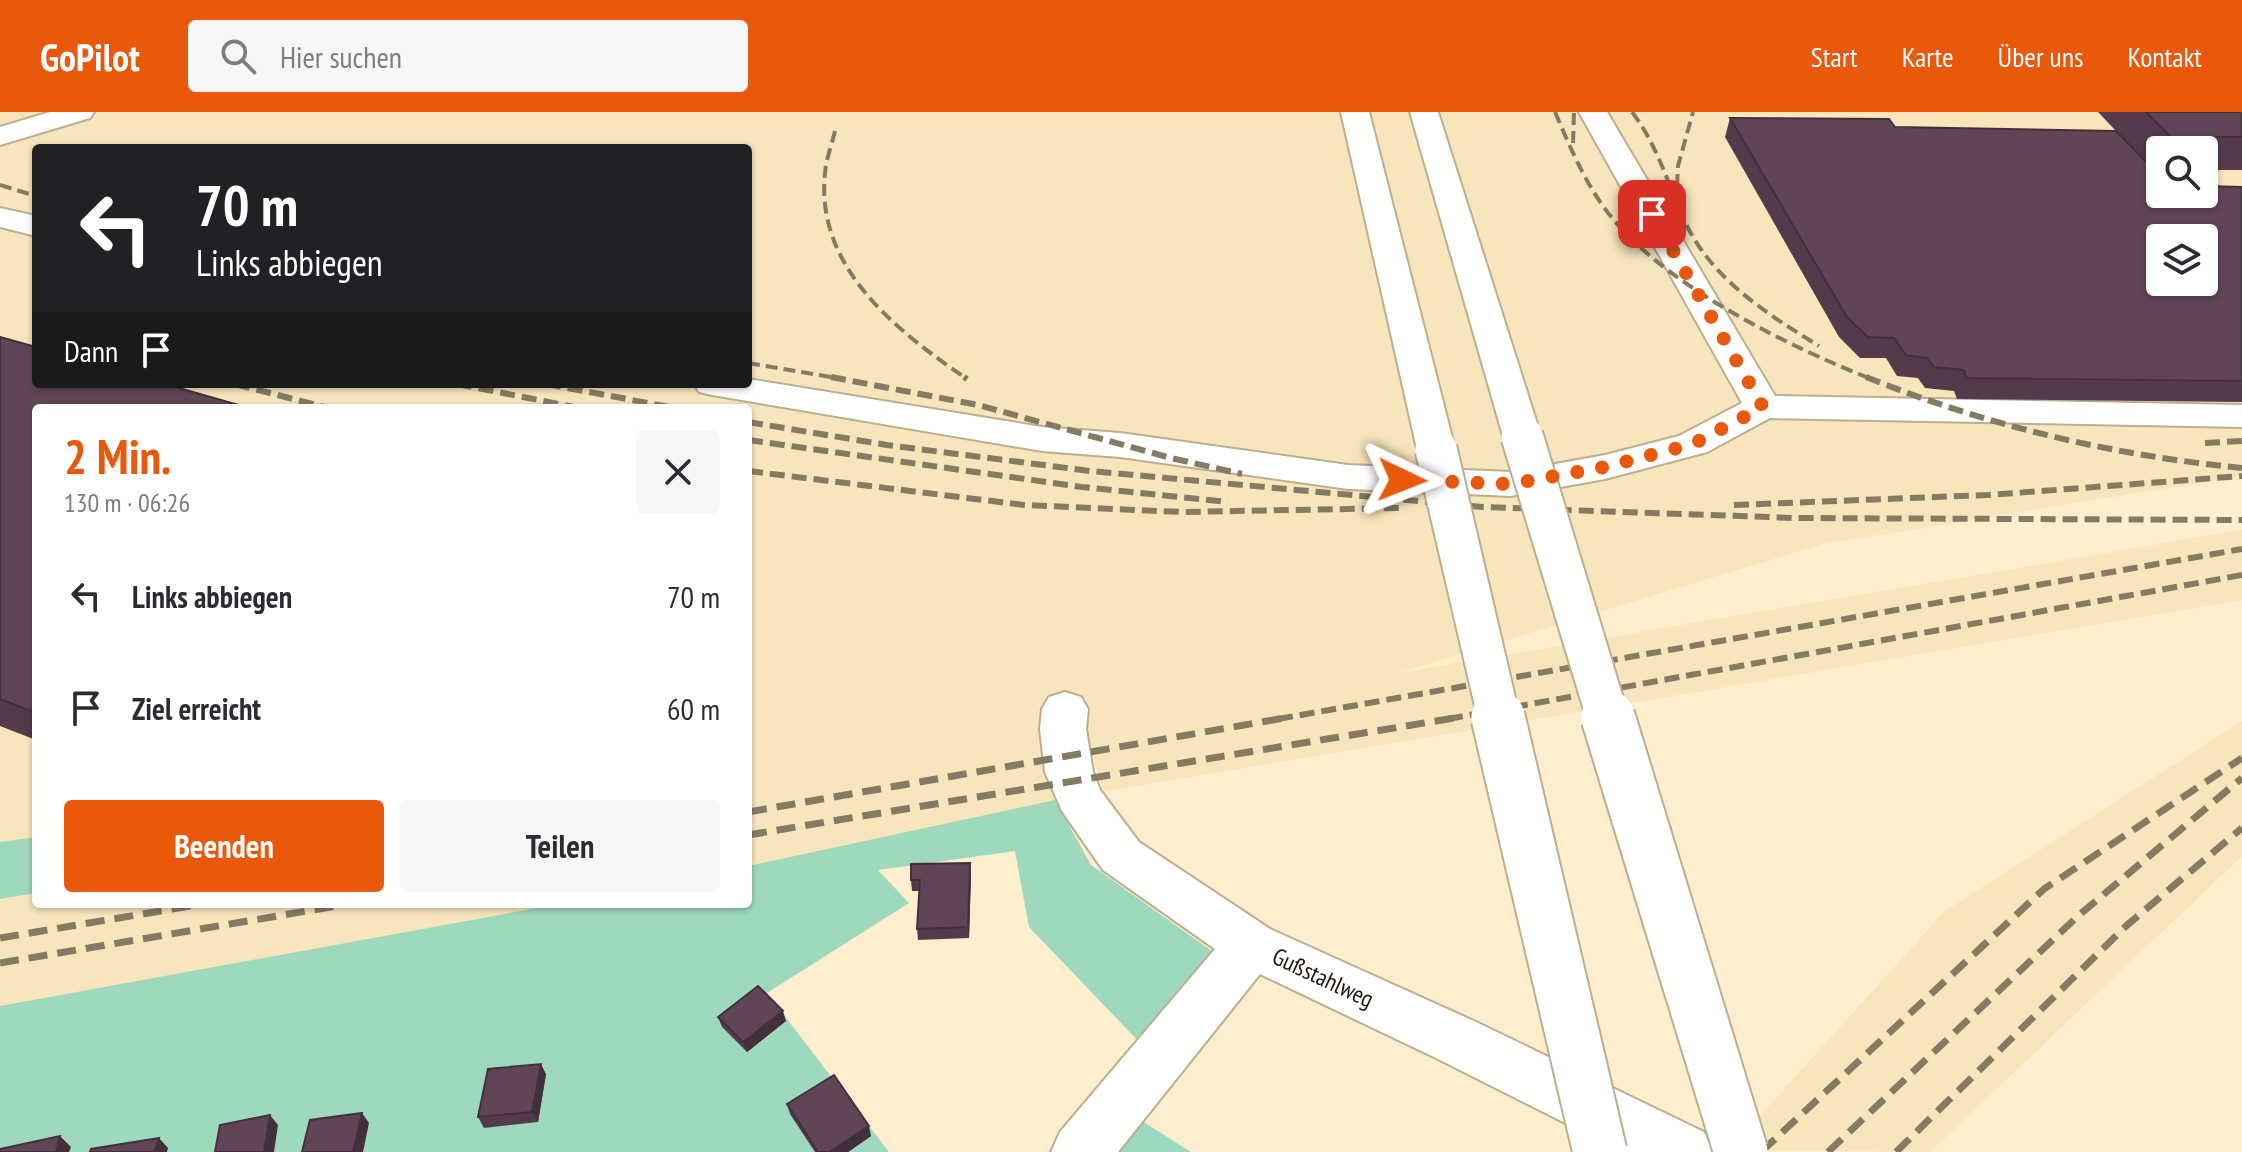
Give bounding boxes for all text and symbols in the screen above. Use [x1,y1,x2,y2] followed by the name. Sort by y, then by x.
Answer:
[188,20,748,92] search box
[40,32,140,81] text: GoPilot
[216,34,260,78] icon: search
[280,37,402,76] text: Hier suchen
[1811,38,1858,75] text: Start
[1902,38,1954,75] text: Karte
[1998,38,2083,75] text: Über uns
[2127,38,2202,75] text: Kontakt
[2146,136,2218,296] map controls
[2146,136,2218,208] button: search
[196,169,298,241] text: 70 m
[64,176,168,280] icon: left
[1618,180,1686,248] pin
[1630,192,1674,236] icon: arrive
[2146,224,2218,296] button: layers
[196,239,383,286] text: Links abbiegen
[134,328,178,372] icon: arrive
[64,331,118,370] text: Dann
[64,425,171,487] text: 2 Min.
[636,430,720,514] button: close
[1360,438,1444,522] position arrow
[64,486,190,519] text: 130 m · 06:26
[64,574,108,618] icon: left
[132,577,292,616] text: Links abbiegen
[667,577,720,616] text: 70 m
[64,686,108,730] icon: arrive
[132,689,261,728] text: Ziel erreicht
[667,689,720,728] text: 60 m
[64,800,384,892] button: Beenden
[400,800,720,892] button: Teilen
[1268,941,1379,1015] street label: Gußstahlweg

